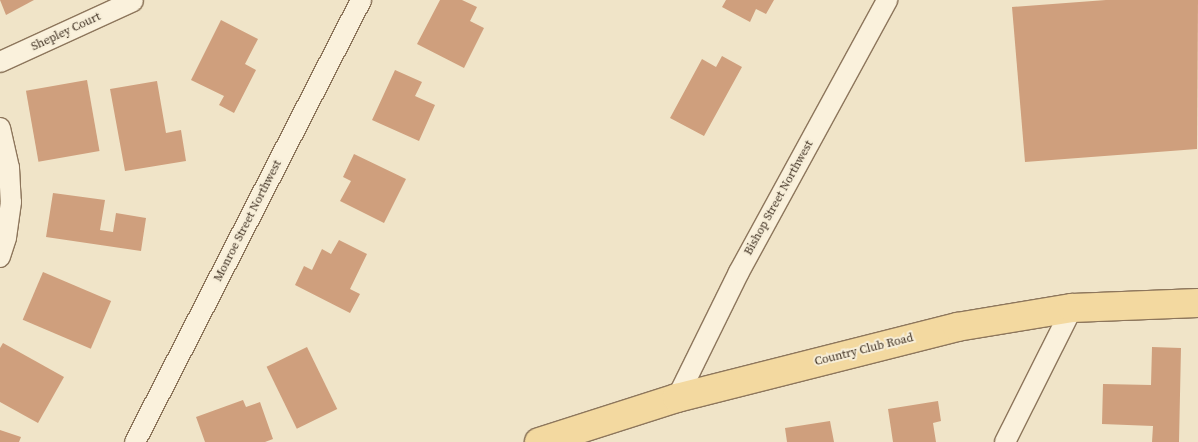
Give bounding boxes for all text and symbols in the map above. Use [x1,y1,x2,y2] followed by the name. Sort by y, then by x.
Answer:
[29,10,103,54] street label: Shepley Court
[741,138,817,258] street label: Bishop Street Northwest
[211,158,285,284] street label: Monroe Street Northwest
[813,331,915,369] street label: Country Club Road

